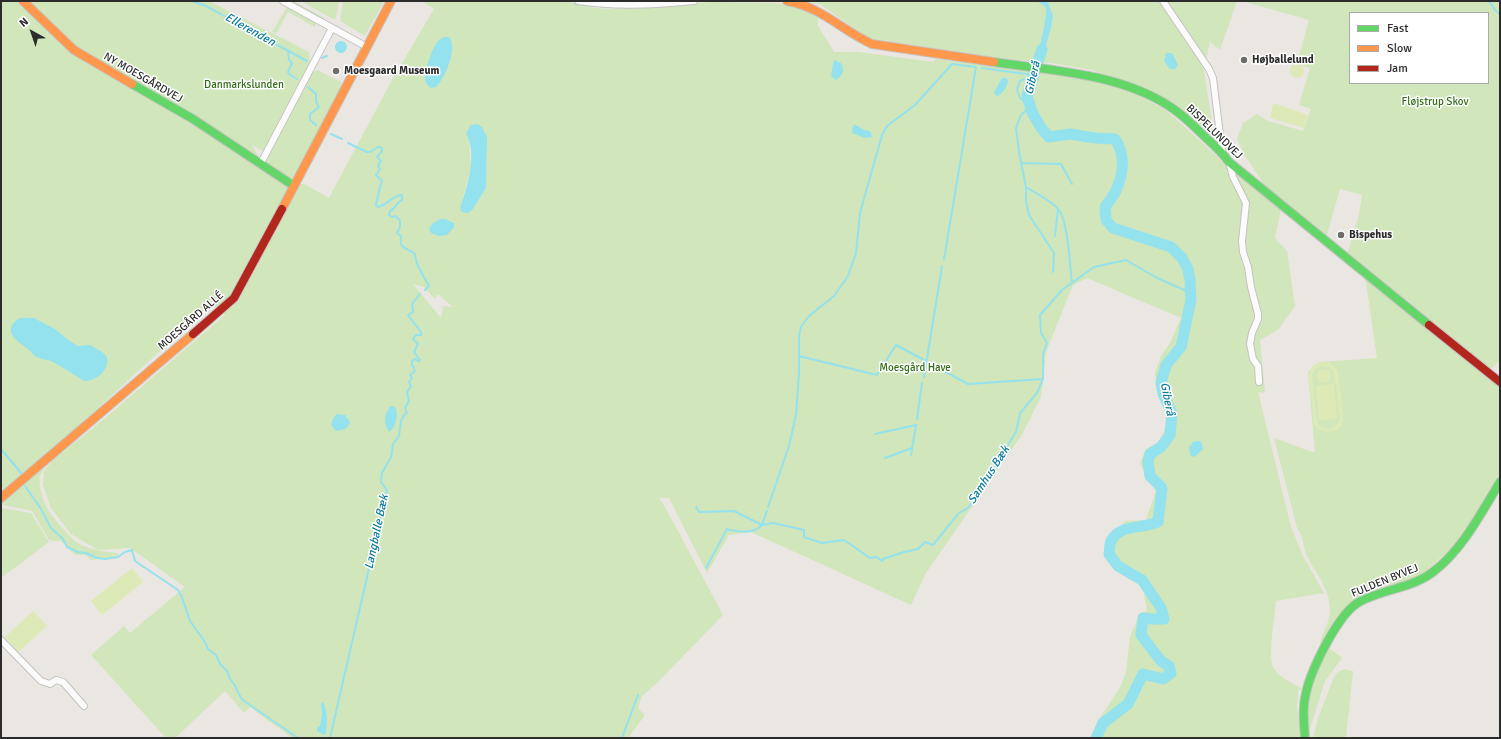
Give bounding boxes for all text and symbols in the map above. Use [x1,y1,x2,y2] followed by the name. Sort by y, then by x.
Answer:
[222,10,278,50] water label: Ellerenden
[12,12,52,52] north arrow
[1349,12,1489,84] legend
[17,15,31,30] text: N
[1387,21,1408,36] text: Fast
[1387,41,1412,56] text: Slow
[101,50,185,106] street label: NY MOESGÅRDVEJ
[1252,53,1314,67] place label: Højballelund
[1239,55,1249,65] marker: Højballelund
[1022,60,1044,96] water label: Giberå
[1387,61,1408,76] text: Jam
[344,64,439,78] place label: Moesgaard Museum
[331,66,341,76] marker: Moesgaard Museum
[204,78,284,92] park label: Danmarkslunden
[1402,95,1468,109] park label: Fløjstrup Skov
[1183,102,1245,162] street label: BISPELUNDVEJ
[1349,228,1392,242] place label: Bispehus
[1336,230,1346,240] marker: Bispehus
[156,289,226,353] street label: MOESGÅRD ALLÉ
[879,361,951,375] park label: Moesgård Have
[1157,381,1177,417] water label: Giberå
[965,443,1013,507] water label: Samhus Bæk
[362,494,392,570] water label: Langballe Bæk
[1349,562,1421,600] street label: FULDEN BYVEJ

